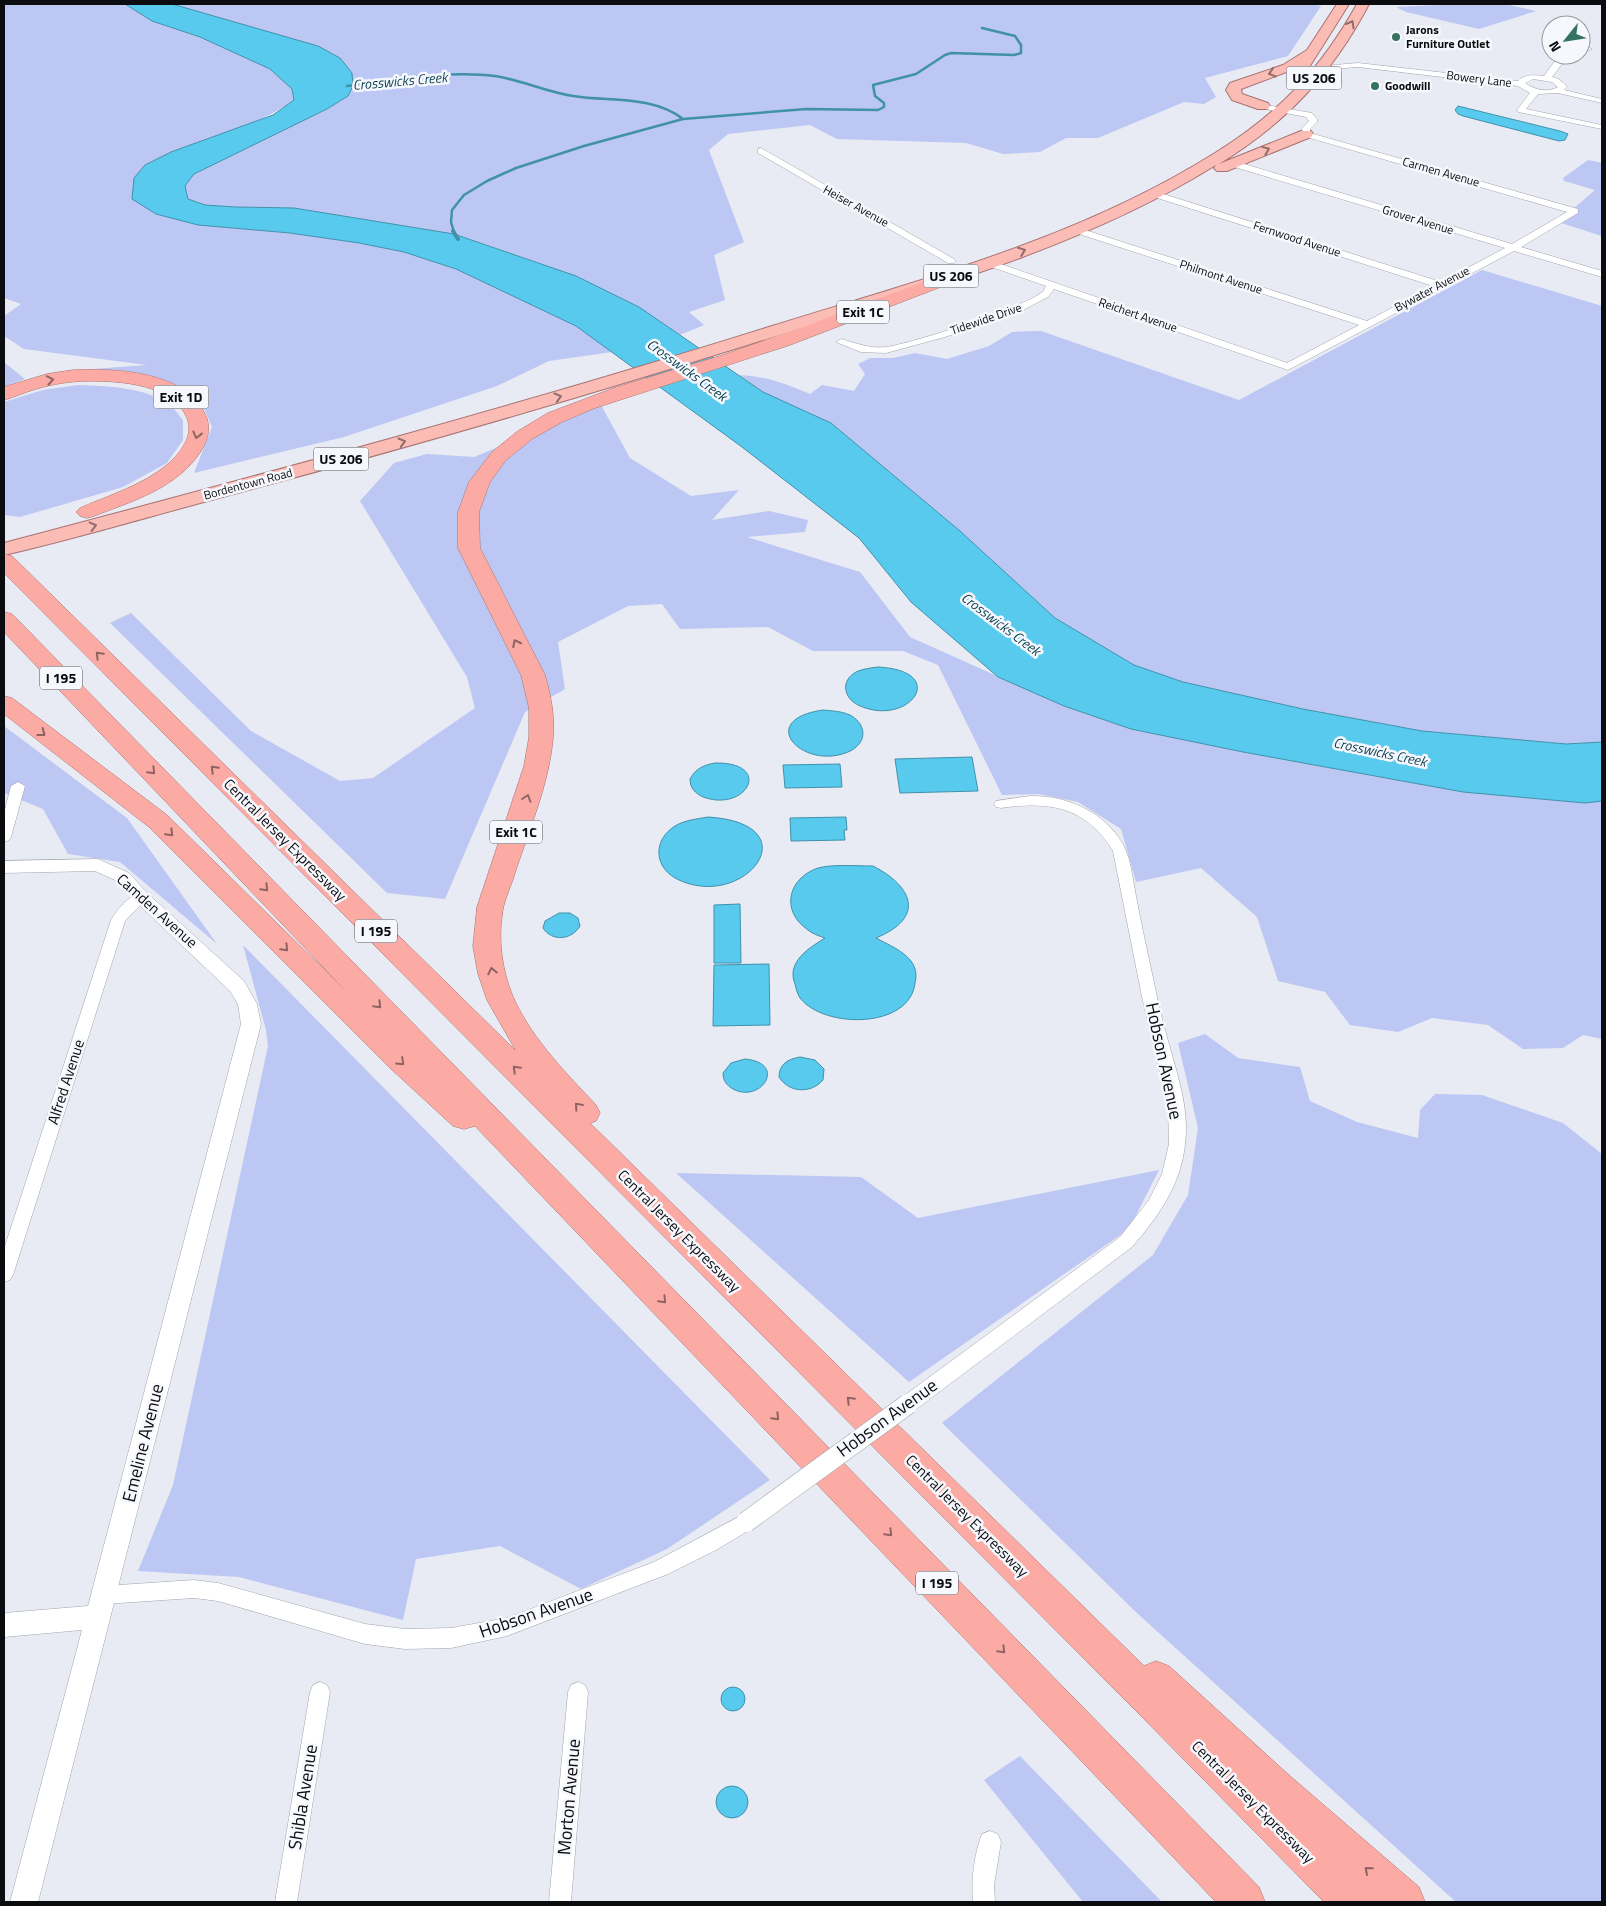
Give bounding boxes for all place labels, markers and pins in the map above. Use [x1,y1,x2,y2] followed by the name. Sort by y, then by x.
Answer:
[1406,20,1490,53] place label: Jarons Furniture Outlet
[1390,31,1402,43] marker: Jarons Furniture Outlet
[1385,76,1431,95] place label: Goodwill
[1369,80,1381,92] marker: Goodwill

